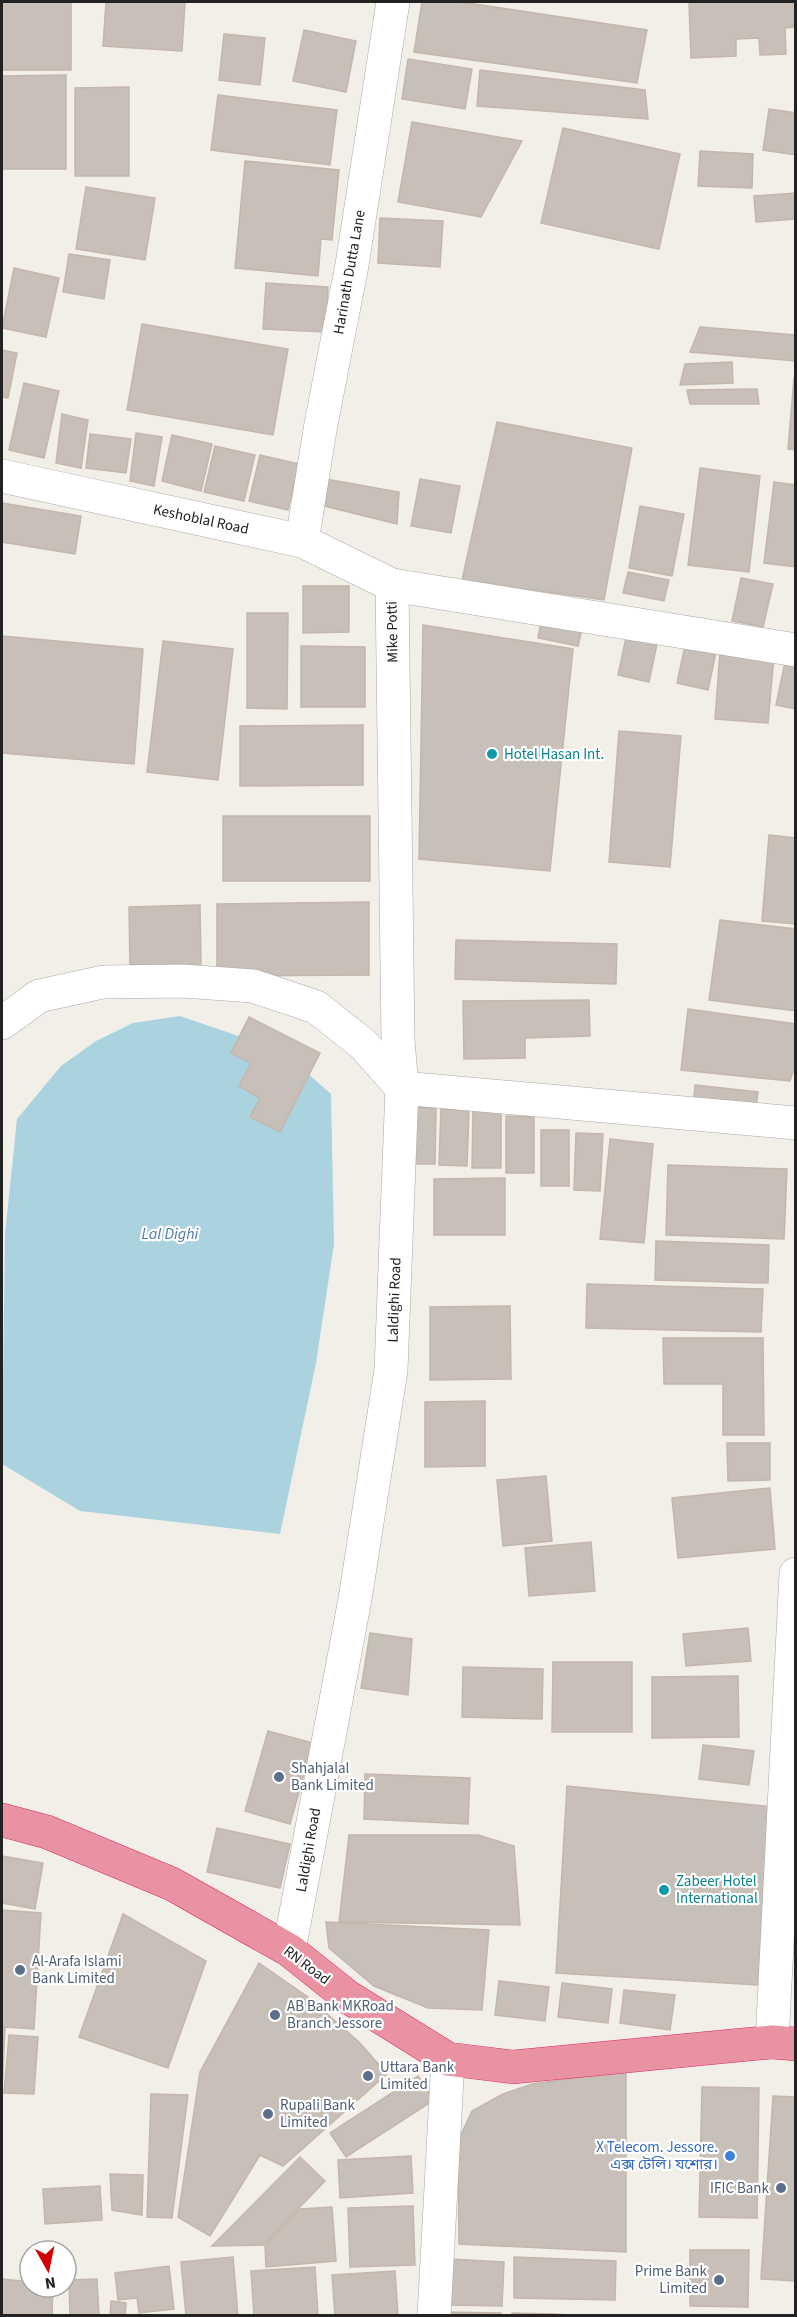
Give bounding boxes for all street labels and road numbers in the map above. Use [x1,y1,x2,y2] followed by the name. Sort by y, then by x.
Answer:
[328,208,371,336] street label: Harinath Dutta Lane
[151,499,251,540] street label: Keshoblal Road
[381,601,404,663] street label: Mike Potti
[383,1257,406,1343] street label: Laldighi Road
[291,1806,326,1894] street label: Laldighi Road
[279,1941,334,1990] street label: RN Road

